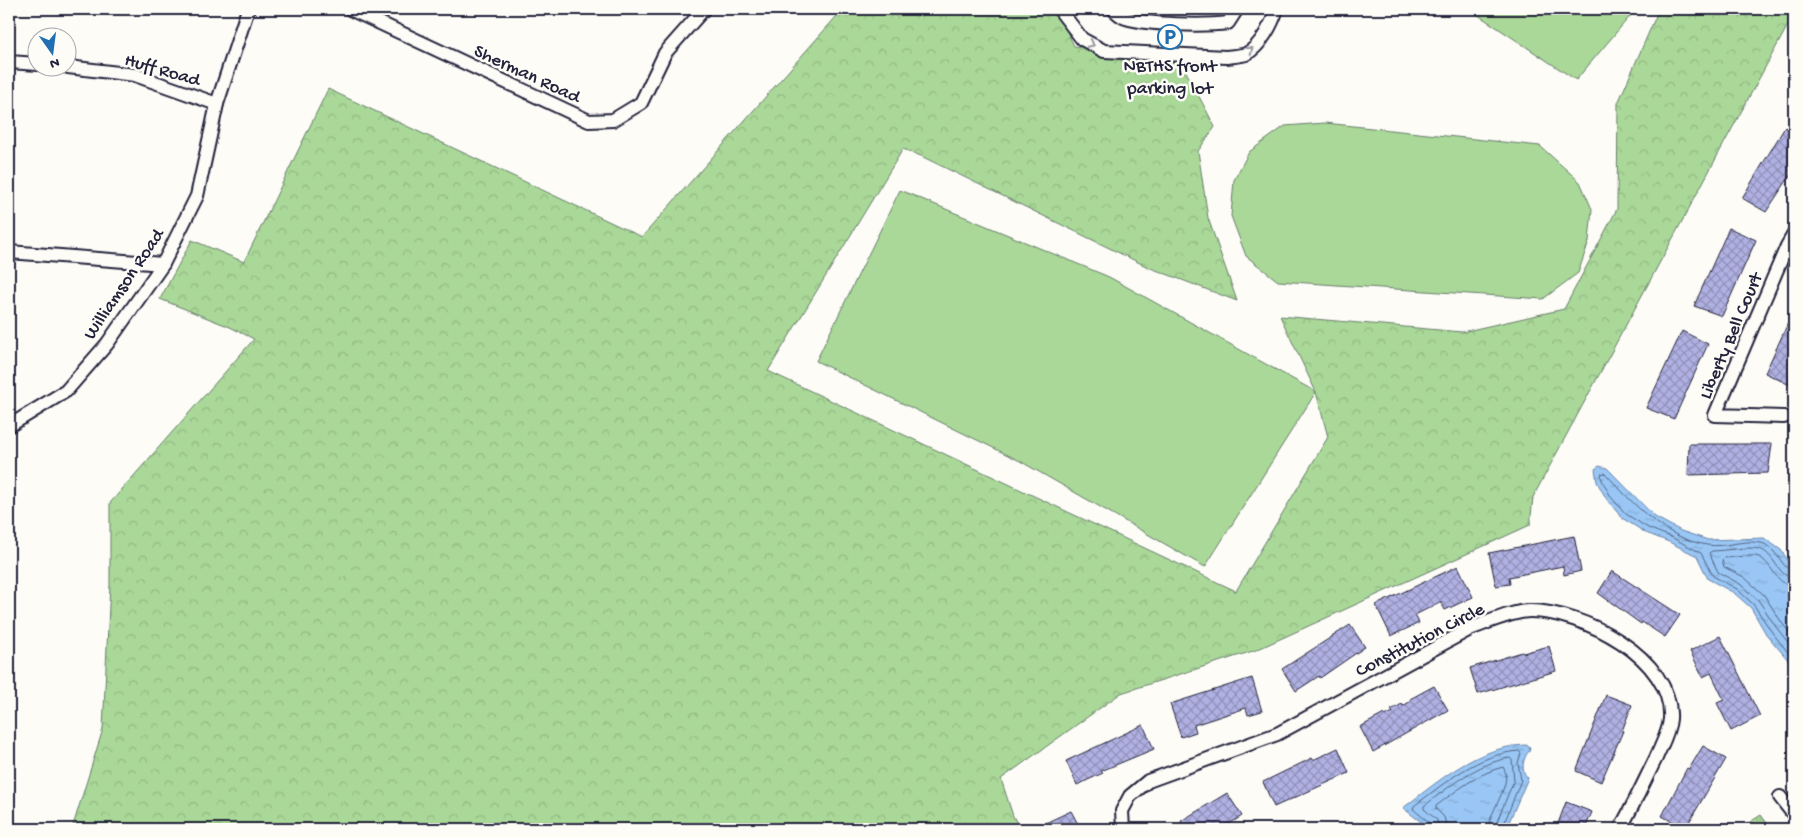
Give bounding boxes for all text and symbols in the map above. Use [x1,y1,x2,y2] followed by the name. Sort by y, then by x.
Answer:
[1157,24,1183,50] parking icon: NBTHS front parking lot
[28,28,78,78] north arrow
[1086,38,1095,48] one-way arrow
[470,41,585,111] street label: Sherman Road
[1244,46,1253,55] one-way arrow
[122,50,204,94] street label: Huff Road
[48,53,61,72] text: N
[1124,56,1219,101] place label: NBTHS front parking lot
[79,224,171,345] street label: Williamson Road
[1695,268,1770,403] street label: Liberty Bell Court
[1352,599,1489,684] street label: Constitution Circle

